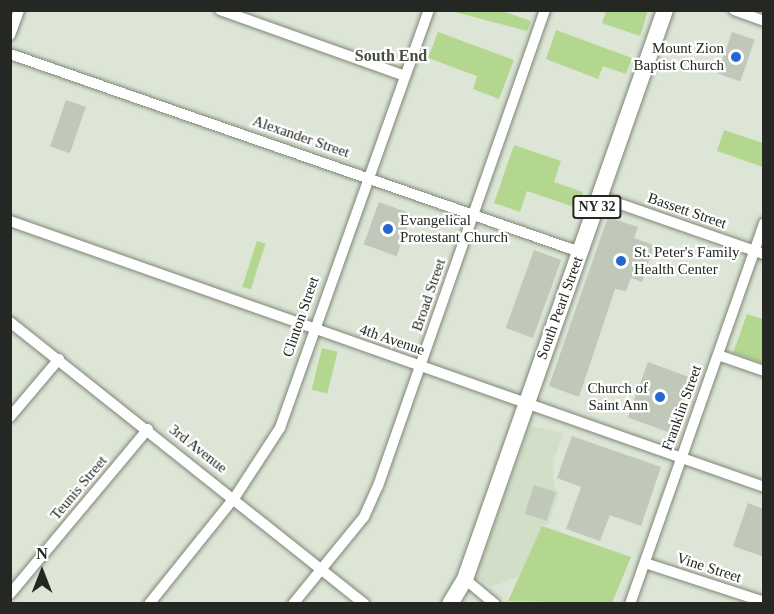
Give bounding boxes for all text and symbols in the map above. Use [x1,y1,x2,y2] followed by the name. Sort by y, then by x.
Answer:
[634,39,724,74] place label: Mount Zion Baptist Church
[355,46,427,66] district label: South End
[729,50,743,64] marker: Mount Zion Baptist Church
[250,112,352,162] street label: Alexander Street
[645,189,729,233] street label: Bassett Street
[572,196,622,218] road number: NY 32
[400,211,508,246] place label: Evangelical Protestant Church
[381,222,395,236] marker: Evangelical Protestant Church
[634,243,740,278] place label: St. Peter's Family Health Center
[612,252,630,270] marker: St. Peter's Family Health Center
[533,254,587,362] street label: South Pearl Street
[408,256,450,334] street label: Broad Street
[279,274,323,360] street label: Clinton Street
[357,320,427,360] street label: 4th Avenue
[658,363,706,453] street label: Franklin Street
[588,379,648,414] place label: Church of Saint Ann
[653,390,667,404] marker: Church of Saint Ann
[165,421,231,477] street label: 3rd Avenue
[47,452,111,524] street label: Teunis Street
[12,542,72,602] north arrow
[36,545,48,562] text: N
[674,549,744,587] street label: Vine Street

